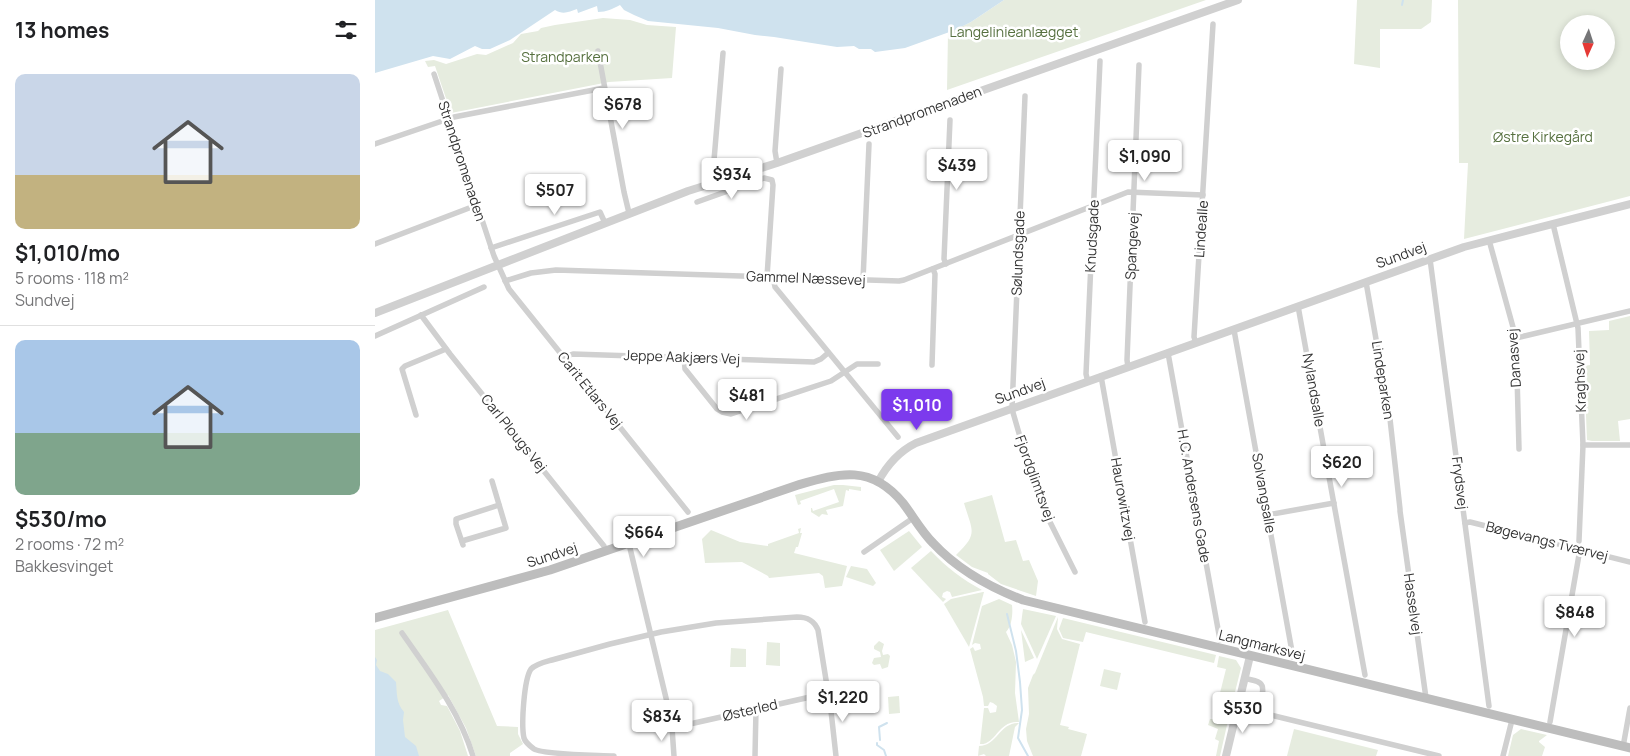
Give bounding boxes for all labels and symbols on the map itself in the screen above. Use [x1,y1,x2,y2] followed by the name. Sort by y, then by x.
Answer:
[1560,15,1615,70] north arrow
[950,22,1079,41] park label: Langelinieanlægget
[521,47,609,66] park label: Strandparken
[860,81,984,142] street label: Strandpromenaden
[593,88,653,130] pin: $678
[434,98,491,223] street label: Strandpromenaden
[1493,127,1593,146] park label: Østre Kirkegård
[1104,140,1186,182] pin: $1,090
[927,148,987,191] pin: $439
[702,158,762,200] pin: $934
[525,174,585,216] pin: $507
[1080,199,1103,273] street label: Knudsgade
[1189,200,1212,258] street label: Lindealle
[1007,210,1028,296] street label: Sølundsgade
[1120,212,1143,280] street label: Spangevej
[1373,237,1429,272] street label: Sundvej
[746,266,866,289] street label: Gammel Næssevej
[1502,328,1525,388] street label: Danasvej
[1368,339,1399,421] street label: Lindeparken
[623,345,741,368] street label: Jeppe Aakjærs Vej
[554,347,627,432] street label: Carit Etlars Vej
[1569,349,1590,413] street label: Kraghsvej
[1299,352,1330,428] street label: Nylandsalle
[992,373,1048,408] street label: Sundvej
[717,378,777,421] pin: $481
[876,388,958,431] pin: $1,010
[477,390,552,476] street label: Carl Plougs Vej
[1173,428,1216,564] street label: H.C. Andersens Gade
[1011,432,1060,523] street label: Fjordglimtsvej
[1312,446,1372,488] pin: $620
[1248,451,1281,535] street label: Solvangsalle
[1448,455,1473,510] street label: Frydsvej
[1107,456,1140,542] street label: Haurowitzvej
[614,516,674,558] pin: $664
[1484,516,1610,565] street label: Bøgevangs Tværvej
[524,537,580,572] street label: Sundvej
[1400,572,1427,636] street label: Hasselvej
[1545,596,1605,638] pin: $848
[1217,625,1307,664] street label: Langmarksvej
[802,680,884,723] pin: $1,220
[1213,692,1273,734] pin: $530
[721,694,779,725] street label: Østerled
[632,700,692,742] pin: $834

